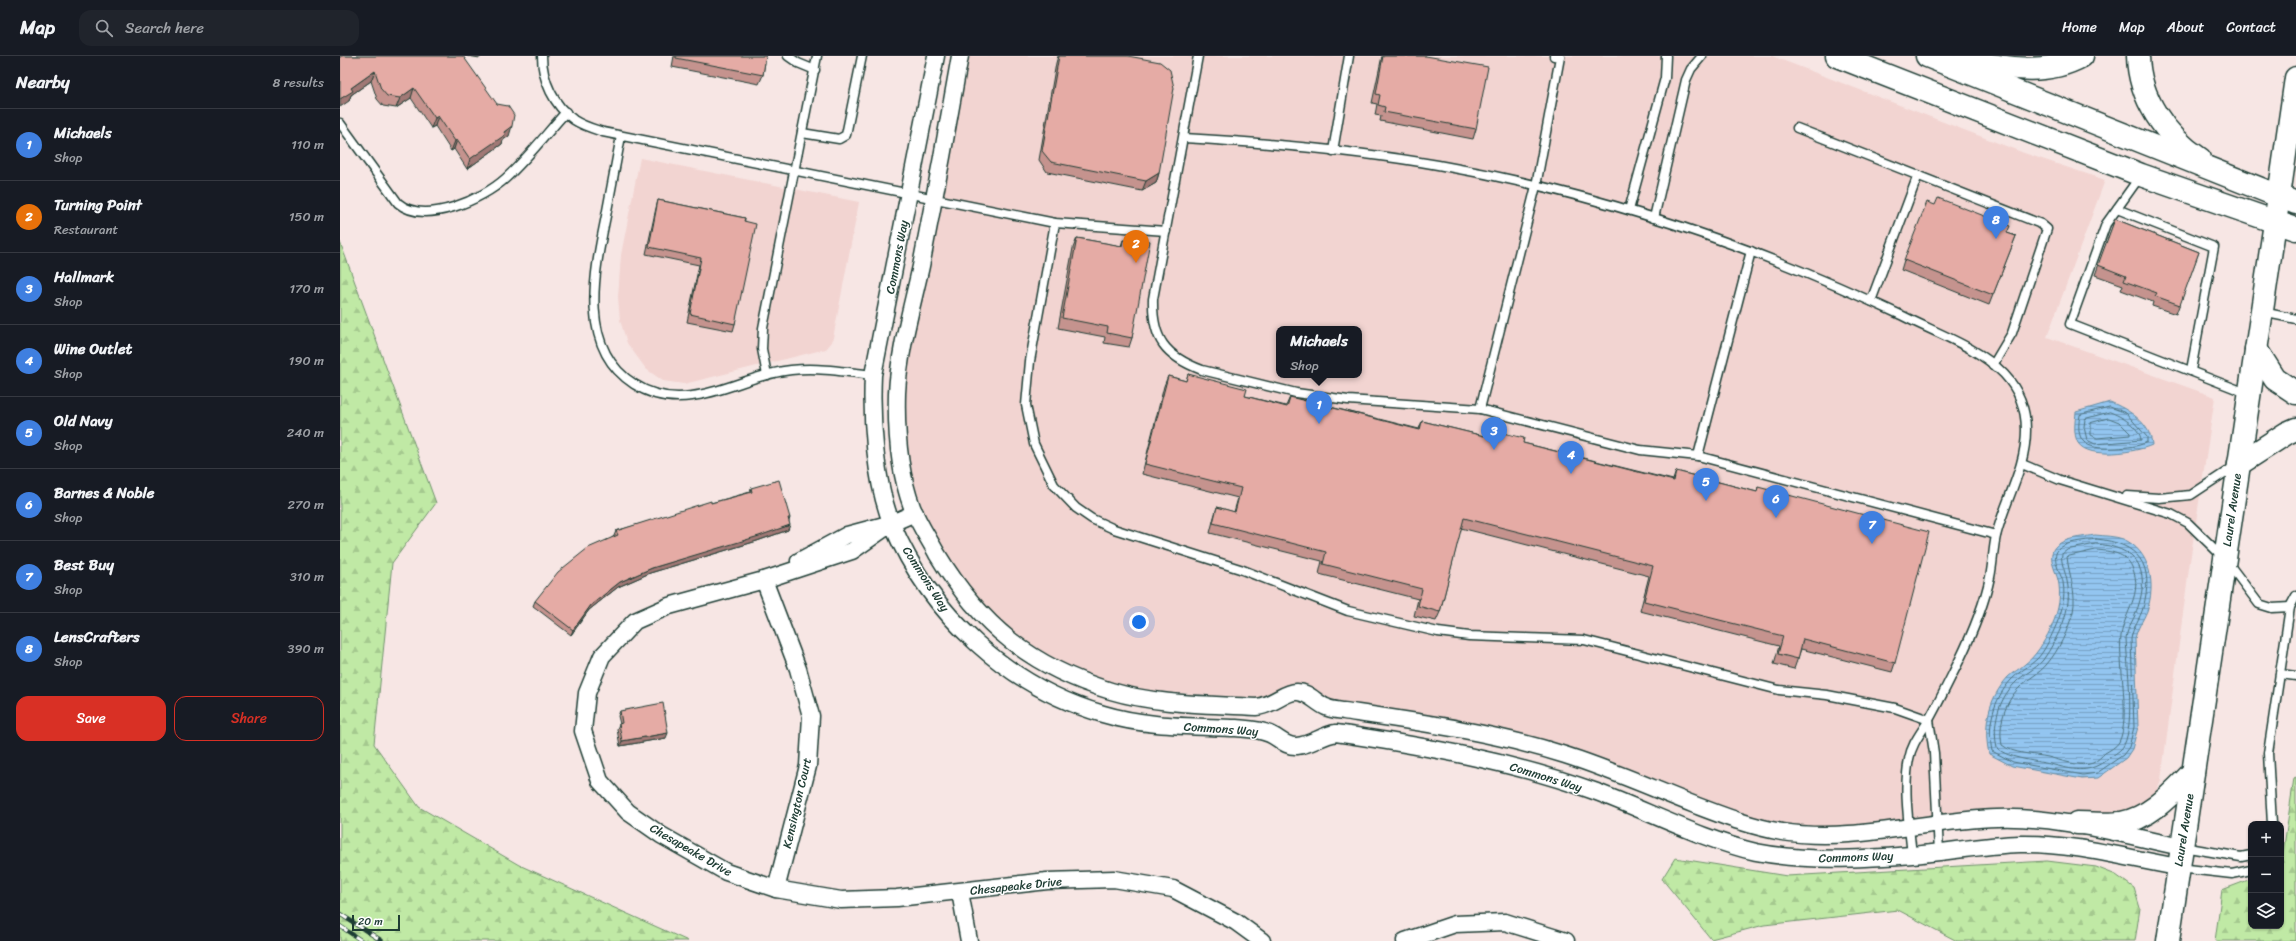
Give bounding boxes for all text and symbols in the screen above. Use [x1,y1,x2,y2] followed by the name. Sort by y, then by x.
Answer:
[79,10,359,46] search box
[20,11,55,44] text: Map
[125,15,204,41] text: Search here
[2062,15,2097,40] text: Home
[2119,15,2145,40] text: Map
[2167,15,2204,40] text: About
[2226,15,2276,40] text: Contact
[93,17,115,39] icon: search
[16,67,70,97] text: Nearby
[272,71,324,94] text: 8 results
[54,120,112,146] text: Michaels
[26,133,32,156] text: 1
[291,133,324,156] text: 110 m
[54,146,82,169] text: Shop
[54,192,142,218] text: Turning Point
[25,205,33,228] text: 2
[289,205,324,228] text: 150 m
[1983,206,2009,239] pin: 8
[879,217,915,296] street label: Commons Way
[54,218,118,241] text: Restaurant
[1123,230,1149,263] pin: 2
[54,264,114,290] text: Hallmark
[25,277,33,300] text: 3
[289,277,324,300] text: 170 m
[54,290,82,313] text: Shop
[1276,326,1362,378] popup
[1290,328,1348,354] text: Michaels
[54,336,132,362] text: Wine Outlet
[25,349,33,372] text: 4
[289,349,324,372] text: 190 m
[1290,354,1319,377] text: Shop
[54,362,82,385] text: Shop
[1306,391,1332,424] pin: 1
[54,408,113,434] text: Old Navy
[1481,417,1507,450] pin: 3
[25,421,33,444] text: 5
[287,421,324,444] text: 240 m
[54,434,82,457] text: Shop
[1558,441,1584,474] pin: 4
[1693,468,1719,501] pin: 5
[2216,472,2248,548] street label: Laurel Avenue
[54,480,154,506] text: Barnes & Noble
[1763,485,1789,518] pin: 6
[25,493,33,516] text: 6
[287,493,324,516] text: 270 m
[54,506,82,529] text: Shop
[1859,511,1885,544] pin: 7
[896,542,956,617] street label: Commons Way
[54,552,114,578] text: Best Buy
[25,565,33,588] text: 7
[290,565,324,588] text: 310 m
[54,578,82,601] text: Shop
[1129,612,1149,632] your location
[54,624,140,650] text: LensCrafters
[25,637,33,660] text: 8
[287,637,324,660] text: 390 m
[54,650,82,673] text: Shop
[16,696,166,741] button: Save
[174,696,324,741] button: Share
[1183,715,1260,743] street label: Commons Way
[776,756,818,850] street label: Kensington Court
[1507,756,1586,799] street label: Commons Way
[2167,792,2201,868] street label: Laurel Avenue
[645,817,737,883] street label: Chesapeake Drive
[2248,821,2284,929] map controls
[2248,821,2284,857] button: +
[1818,845,1895,869] street label: Commons Way
[2248,857,2284,893] button: −
[969,870,1063,902] street label: Chesapeake Drive
[2248,893,2284,929] button: layers
[358,912,383,931] text: 20 m
[352,913,400,932] scale bar

